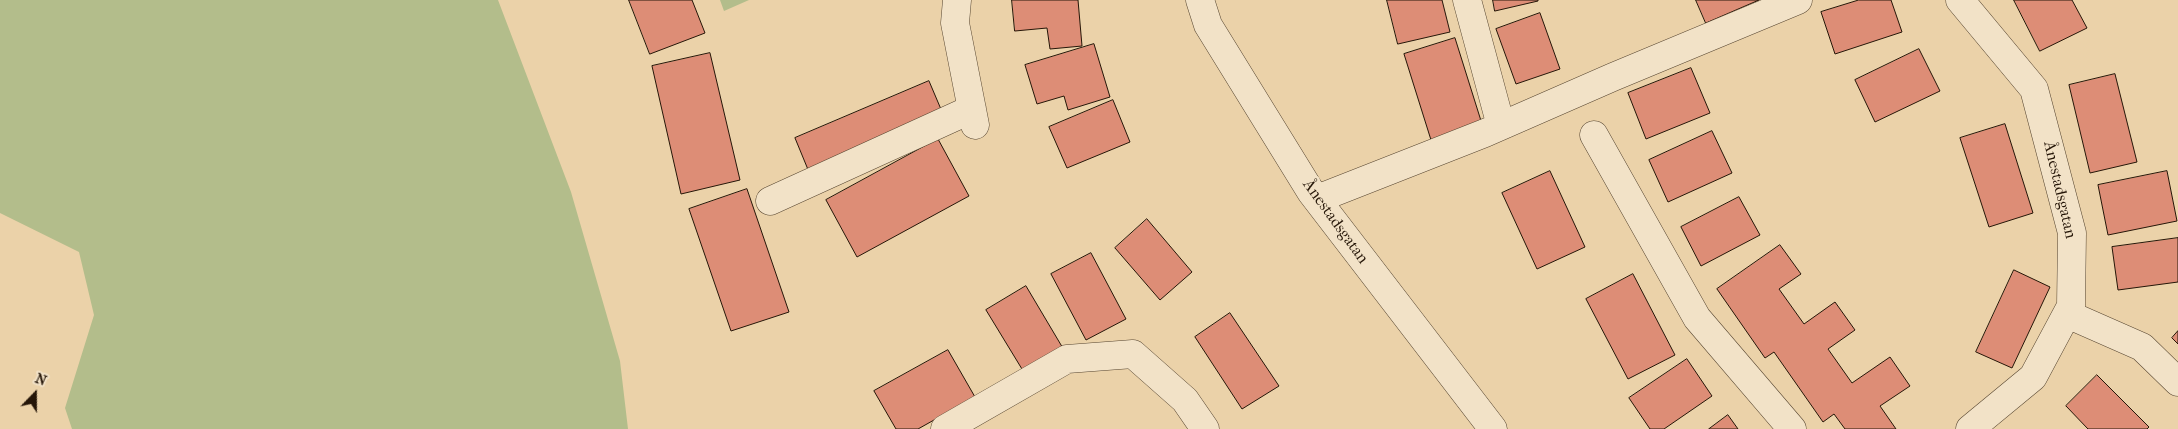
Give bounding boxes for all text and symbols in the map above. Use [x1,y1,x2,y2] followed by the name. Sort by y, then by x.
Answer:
[2038,139,2080,241] street label: Ånestadsgatan
[1298,176,1372,268] street label: Ånestadsgatan
[10,369,60,419] north arrow
[33,370,49,389] text: N

